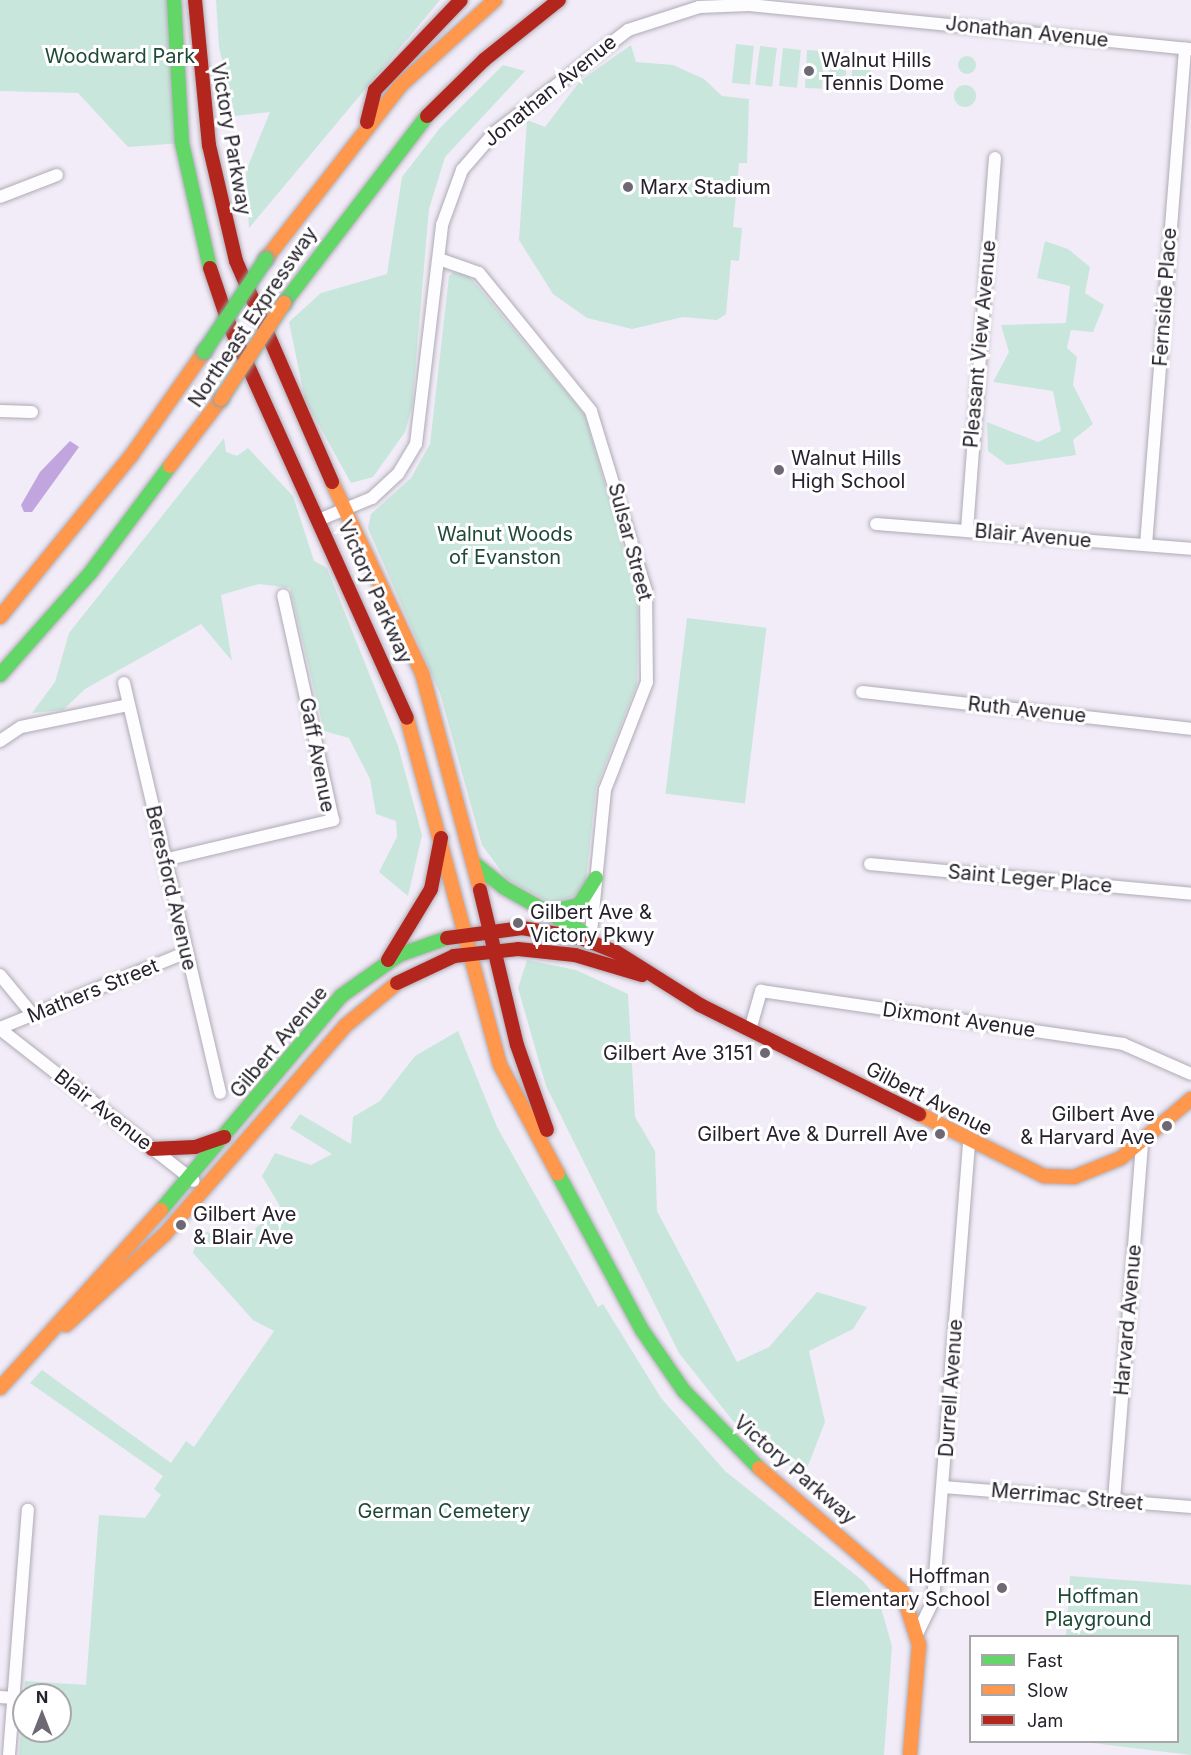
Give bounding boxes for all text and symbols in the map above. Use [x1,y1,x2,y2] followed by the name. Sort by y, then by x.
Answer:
[944,12,1110,52] street label: Jonathan Avenue
[479,30,621,152] street label: Jonathan Avenue
[45,44,195,68] park label: Woodward Park
[821,48,944,95] place label: Walnut Hills Tennis Dome
[206,61,256,217] street label: Victory Parkway
[802,64,816,78] marker: Walnut Hills Tennis Dome
[640,175,771,199] place label: Marx Stadium
[621,180,635,194] marker: Marx Stadium
[184,222,322,412] street label: Northeast Expressway
[1148,227,1182,367] street label: Fernside Place
[959,239,1001,449] street label: Pleasant View Avenue
[791,446,905,493] place label: Walnut Hills High School
[772,463,786,477] marker: Walnut Hills High School
[603,481,657,603] street label: Sulsar Street
[333,517,417,667] street label: Victory Parkway
[973,519,1093,553] street label: Blair Avenue
[437,523,573,570] park label: Walnut Woods of Evanston
[967,692,1087,728] street label: Ruth Avenue
[294,696,340,814] street label: Gaff Avenue
[140,803,202,973] street label: Beresford Avenue
[947,860,1113,898] street label: Saint Leger Place
[530,900,654,947] place label: Gilbert Ave & Victory Pkwy
[511,916,525,930] marker: Gilbert Ave & Victory Pkwy
[24,954,162,1028] street label: Mathers Street
[225,981,333,1103] street label: Gilbert Avenue
[881,997,1037,1043] street label: Dixmont Avenue
[603,1041,753,1065] place label: Gilbert Ave 3151
[758,1046,772,1060] marker: Gilbert Ave 3151
[862,1057,996,1141] street label: Gilbert Avenue
[49,1064,157,1156] street label: Blair Avenue
[1020,1102,1155,1149] place label: Gilbert Ave & Harvard Ave
[1160,1119,1174,1133] marker: Gilbert Ave & Harvard Ave
[697,1122,928,1146] place label: Gilbert Ave & Durrell Ave
[933,1127,947,1141] marker: Gilbert Ave & Durrell Ave
[193,1202,296,1249] place label: Gilbert Ave & Blair Ave
[174,1218,188,1232] marker: Gilbert Ave & Blair Ave
[1109,1243,1147,1397] street label: Harvard Avenue
[934,1318,968,1458] street label: Durrell Avenue
[729,1410,861,1530] street label: Victory Parkway
[990,1478,1144,1516] street label: Merrimac Street
[357,1499,531,1523] park label: German Cemetery
[813,1564,990,1611] place label: Hoffman Elementary School
[995,1581,1009,1595] marker: Hoffman Elementary School
[1045,1584,1151,1631] park label: Hoffman Playground
[969,1635,1179,1743] legend
[1027,1650,1063,1671] text: Fast
[1027,1680,1068,1701] text: Slow
[12,1683,72,1743] north arrow
[36,1687,48,1707] text: N
[1027,1710,1063,1731] text: Jam

